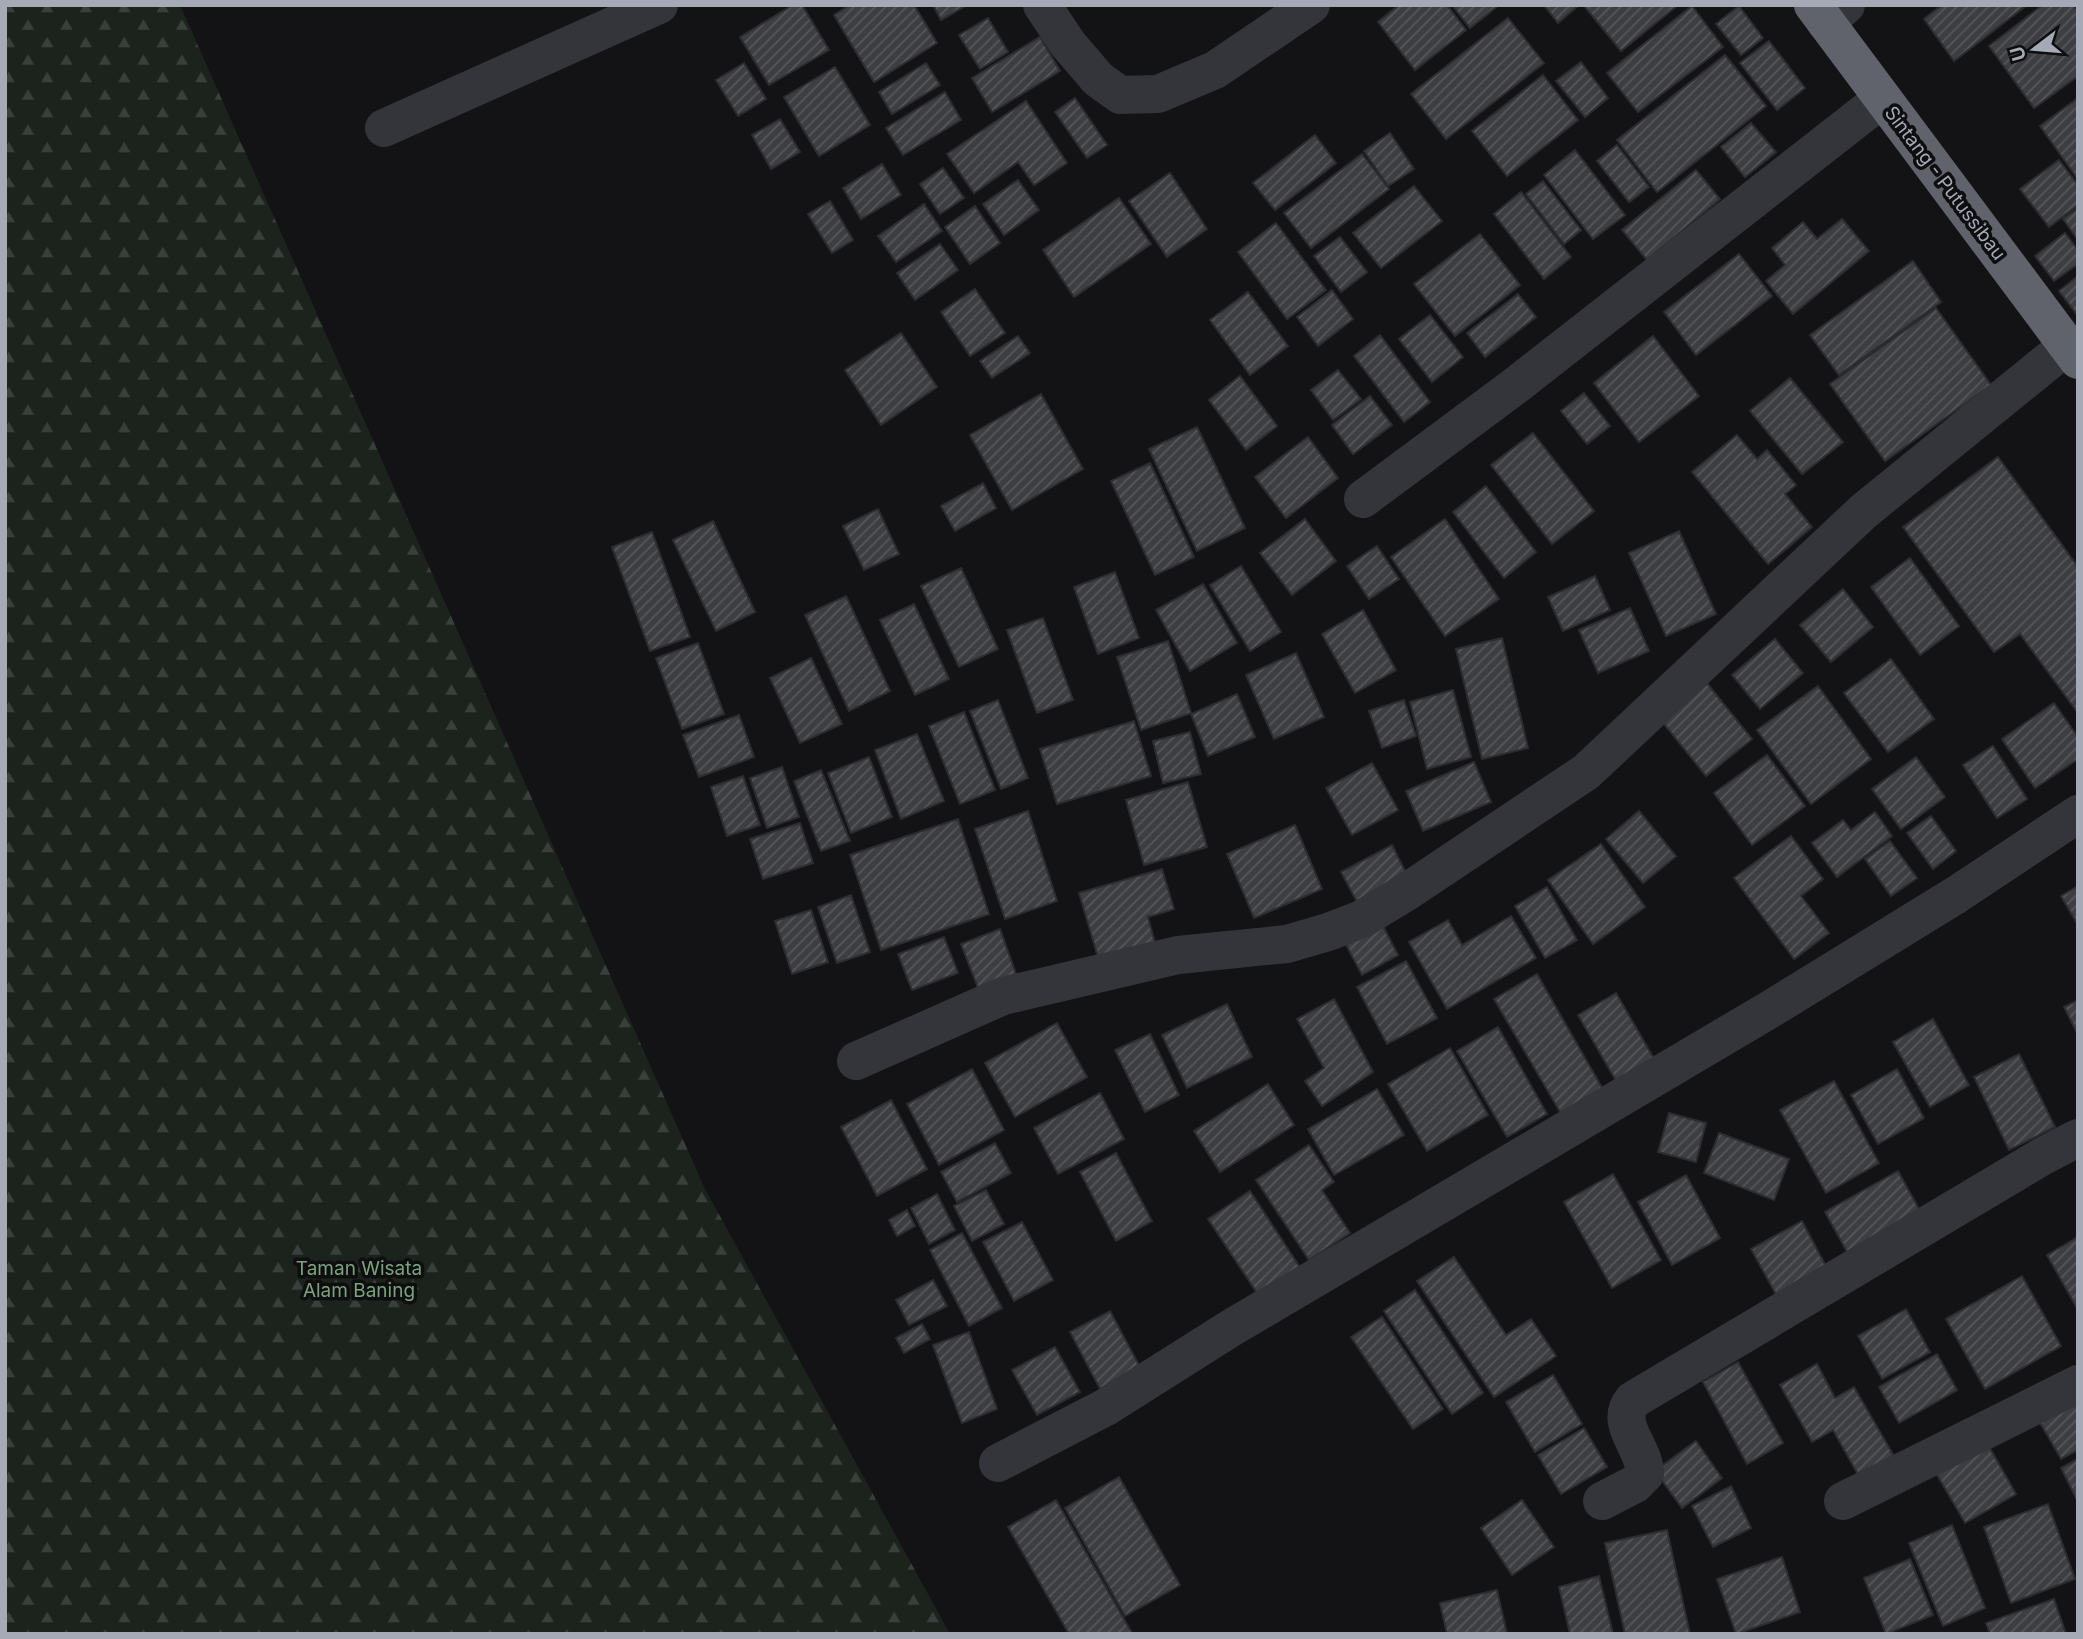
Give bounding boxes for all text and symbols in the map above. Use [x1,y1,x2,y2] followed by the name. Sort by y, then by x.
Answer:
[1999,14,2069,84] north arrow
[2005,44,2031,63] text: U
[1880,102,2010,264] street label: Sintang - Putussibau
[296,1257,422,1302] park label: Taman Wisata Alam Baning

